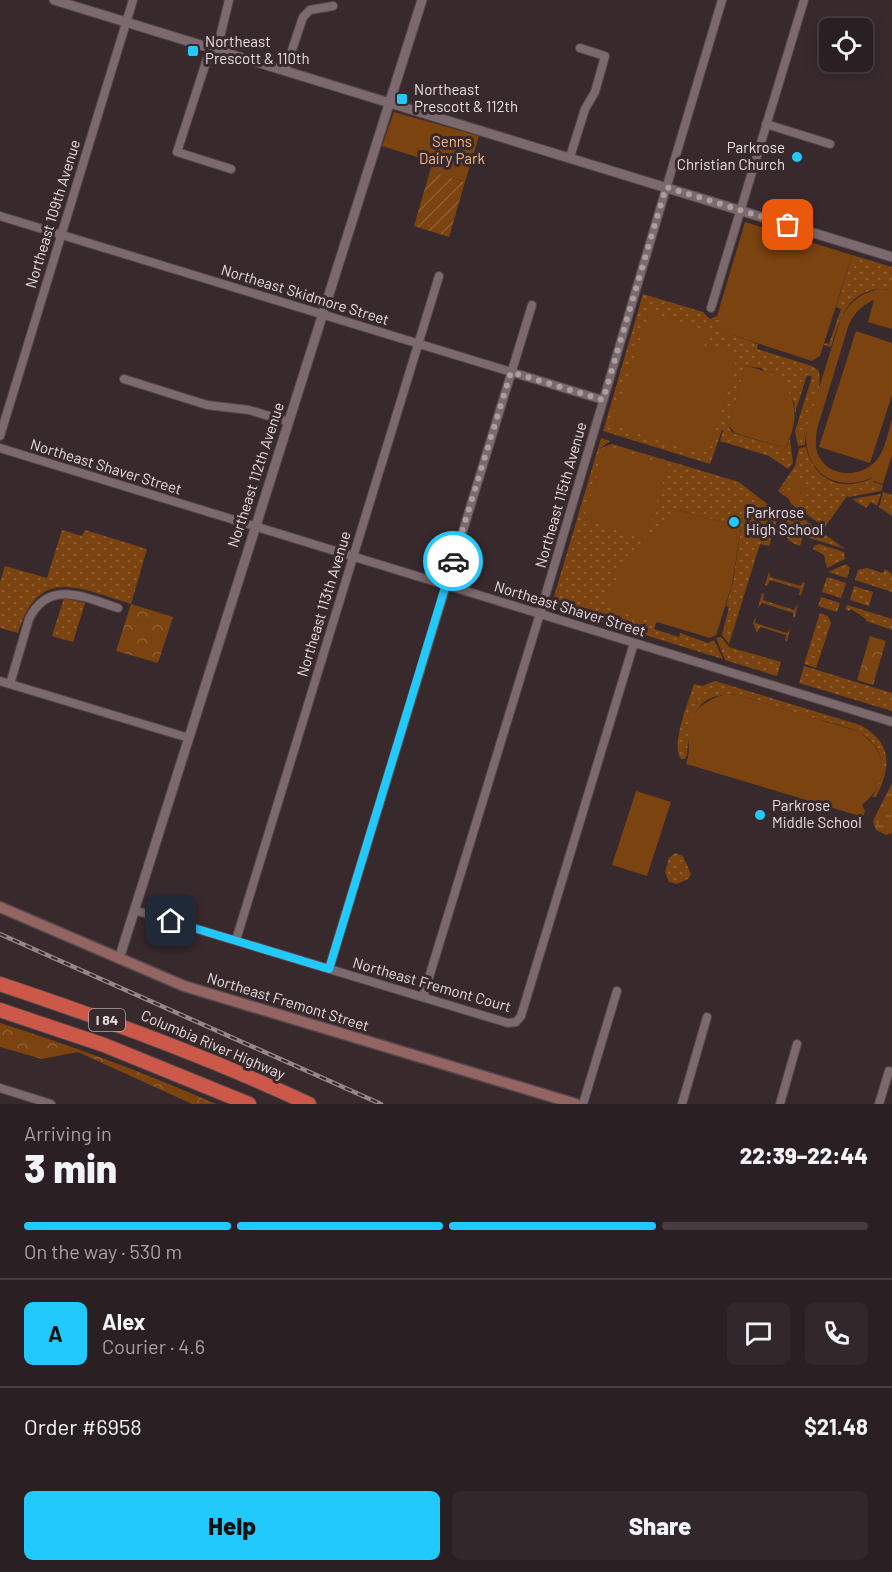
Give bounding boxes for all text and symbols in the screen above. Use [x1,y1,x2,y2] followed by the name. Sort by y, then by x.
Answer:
[819,18,873,72] map controls
[819,18,873,72] button: locate
[205,32,310,67] place label: Northeast Prescott & 110th
[186,44,200,58] marker: Northeast Prescott & 110th
[414,80,518,115] place label: Northeast Prescott & 112th
[395,92,409,106] marker: Northeast Prescott & 112th
[419,132,485,167] park label: Senns Dairy Park
[21,137,83,290] street label: Northeast 109th Avenue
[677,138,785,173] place label: Parkrose Christian Church
[790,150,804,164] marker: Parkrose Christian Church
[762,199,813,250] pin
[771,208,804,241] icon: bag
[219,260,391,328] street label: Northeast Skidmore Street
[223,400,287,550] street label: Northeast 112th Avenue
[531,420,590,570] street label: Northeast 115th Avenue
[28,434,184,498] street label: Northeast Shaver Street
[746,503,823,538] place label: Parkrose High School
[727,515,741,529] marker: Parkrose High School
[292,529,354,679] street label: Northeast 113th Avenue
[423,531,483,591] courier
[437,545,470,578] icon: car
[492,576,648,640] street label: Northeast Shaver Street
[772,796,862,831] place label: Parkrose Middle School
[753,808,767,822] marker: Parkrose Middle School
[145,895,196,946] pin
[154,904,187,937] icon: home
[351,953,514,1015] street label: Northeast Fremont Court
[205,968,371,1034] street label: Northeast Fremont Street
[139,1006,288,1083] street label: Columbia River Highway
[89,1009,125,1031] road number: I 84
[24,1121,112,1145] text: Arriving in
[740,1142,868,1168] text: 22:39–22:44
[24,1144,117,1191] text: 3 min
[24,1239,182,1263] text: On the way · 530 m
[727,1302,790,1365] button: chat
[805,1302,868,1365] button: phone
[102,1308,145,1334] text: Alex
[48,1320,63,1346] text: A
[102,1334,205,1358] text: Courier · 4.6
[24,1413,142,1439] text: Order #6958
[804,1413,868,1439] text: $21.48
[24,1491,440,1560] button: Help
[452,1491,868,1560] button: Share

